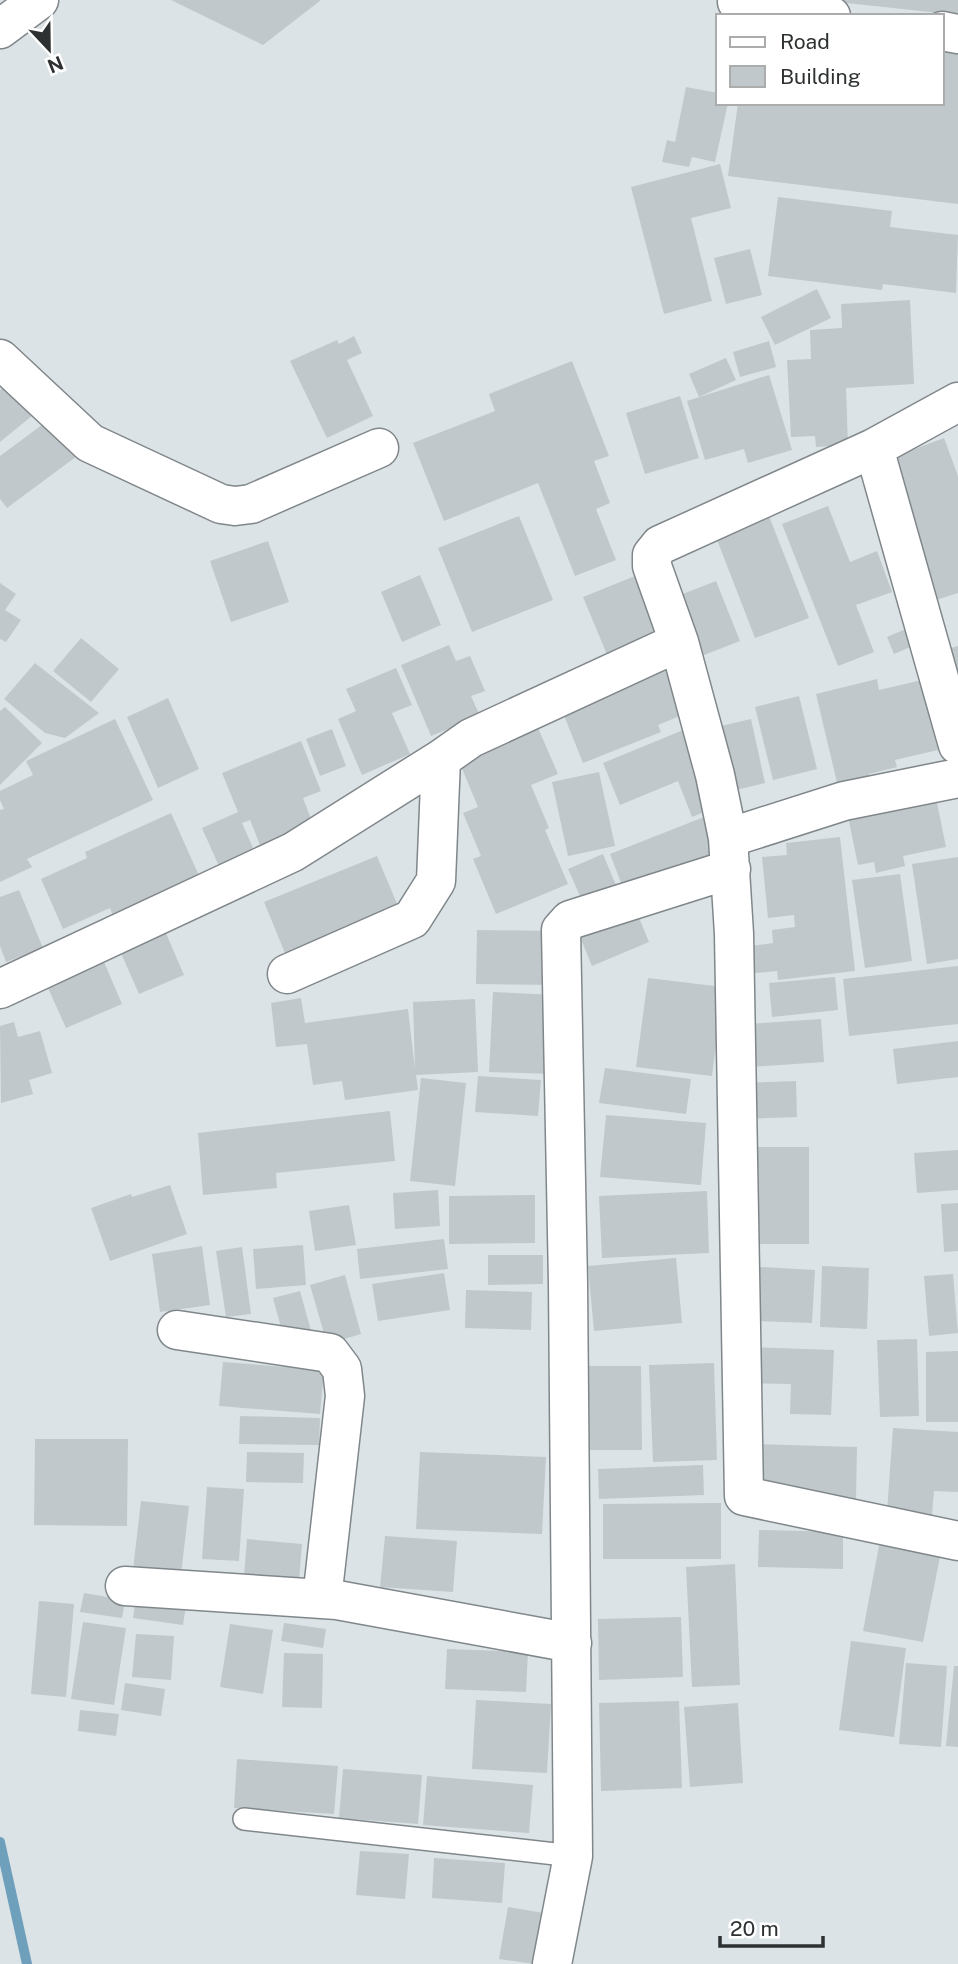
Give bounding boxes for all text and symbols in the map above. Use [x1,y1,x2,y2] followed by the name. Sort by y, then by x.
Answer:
[14,14,84,84] north arrow
[716,14,944,105] legend
[780,29,830,54] text: Road
[44,52,66,78] text: N
[780,64,861,89] text: Building
[720,1904,823,1948] scale bar
[730,1916,779,1941] text: 20 m

